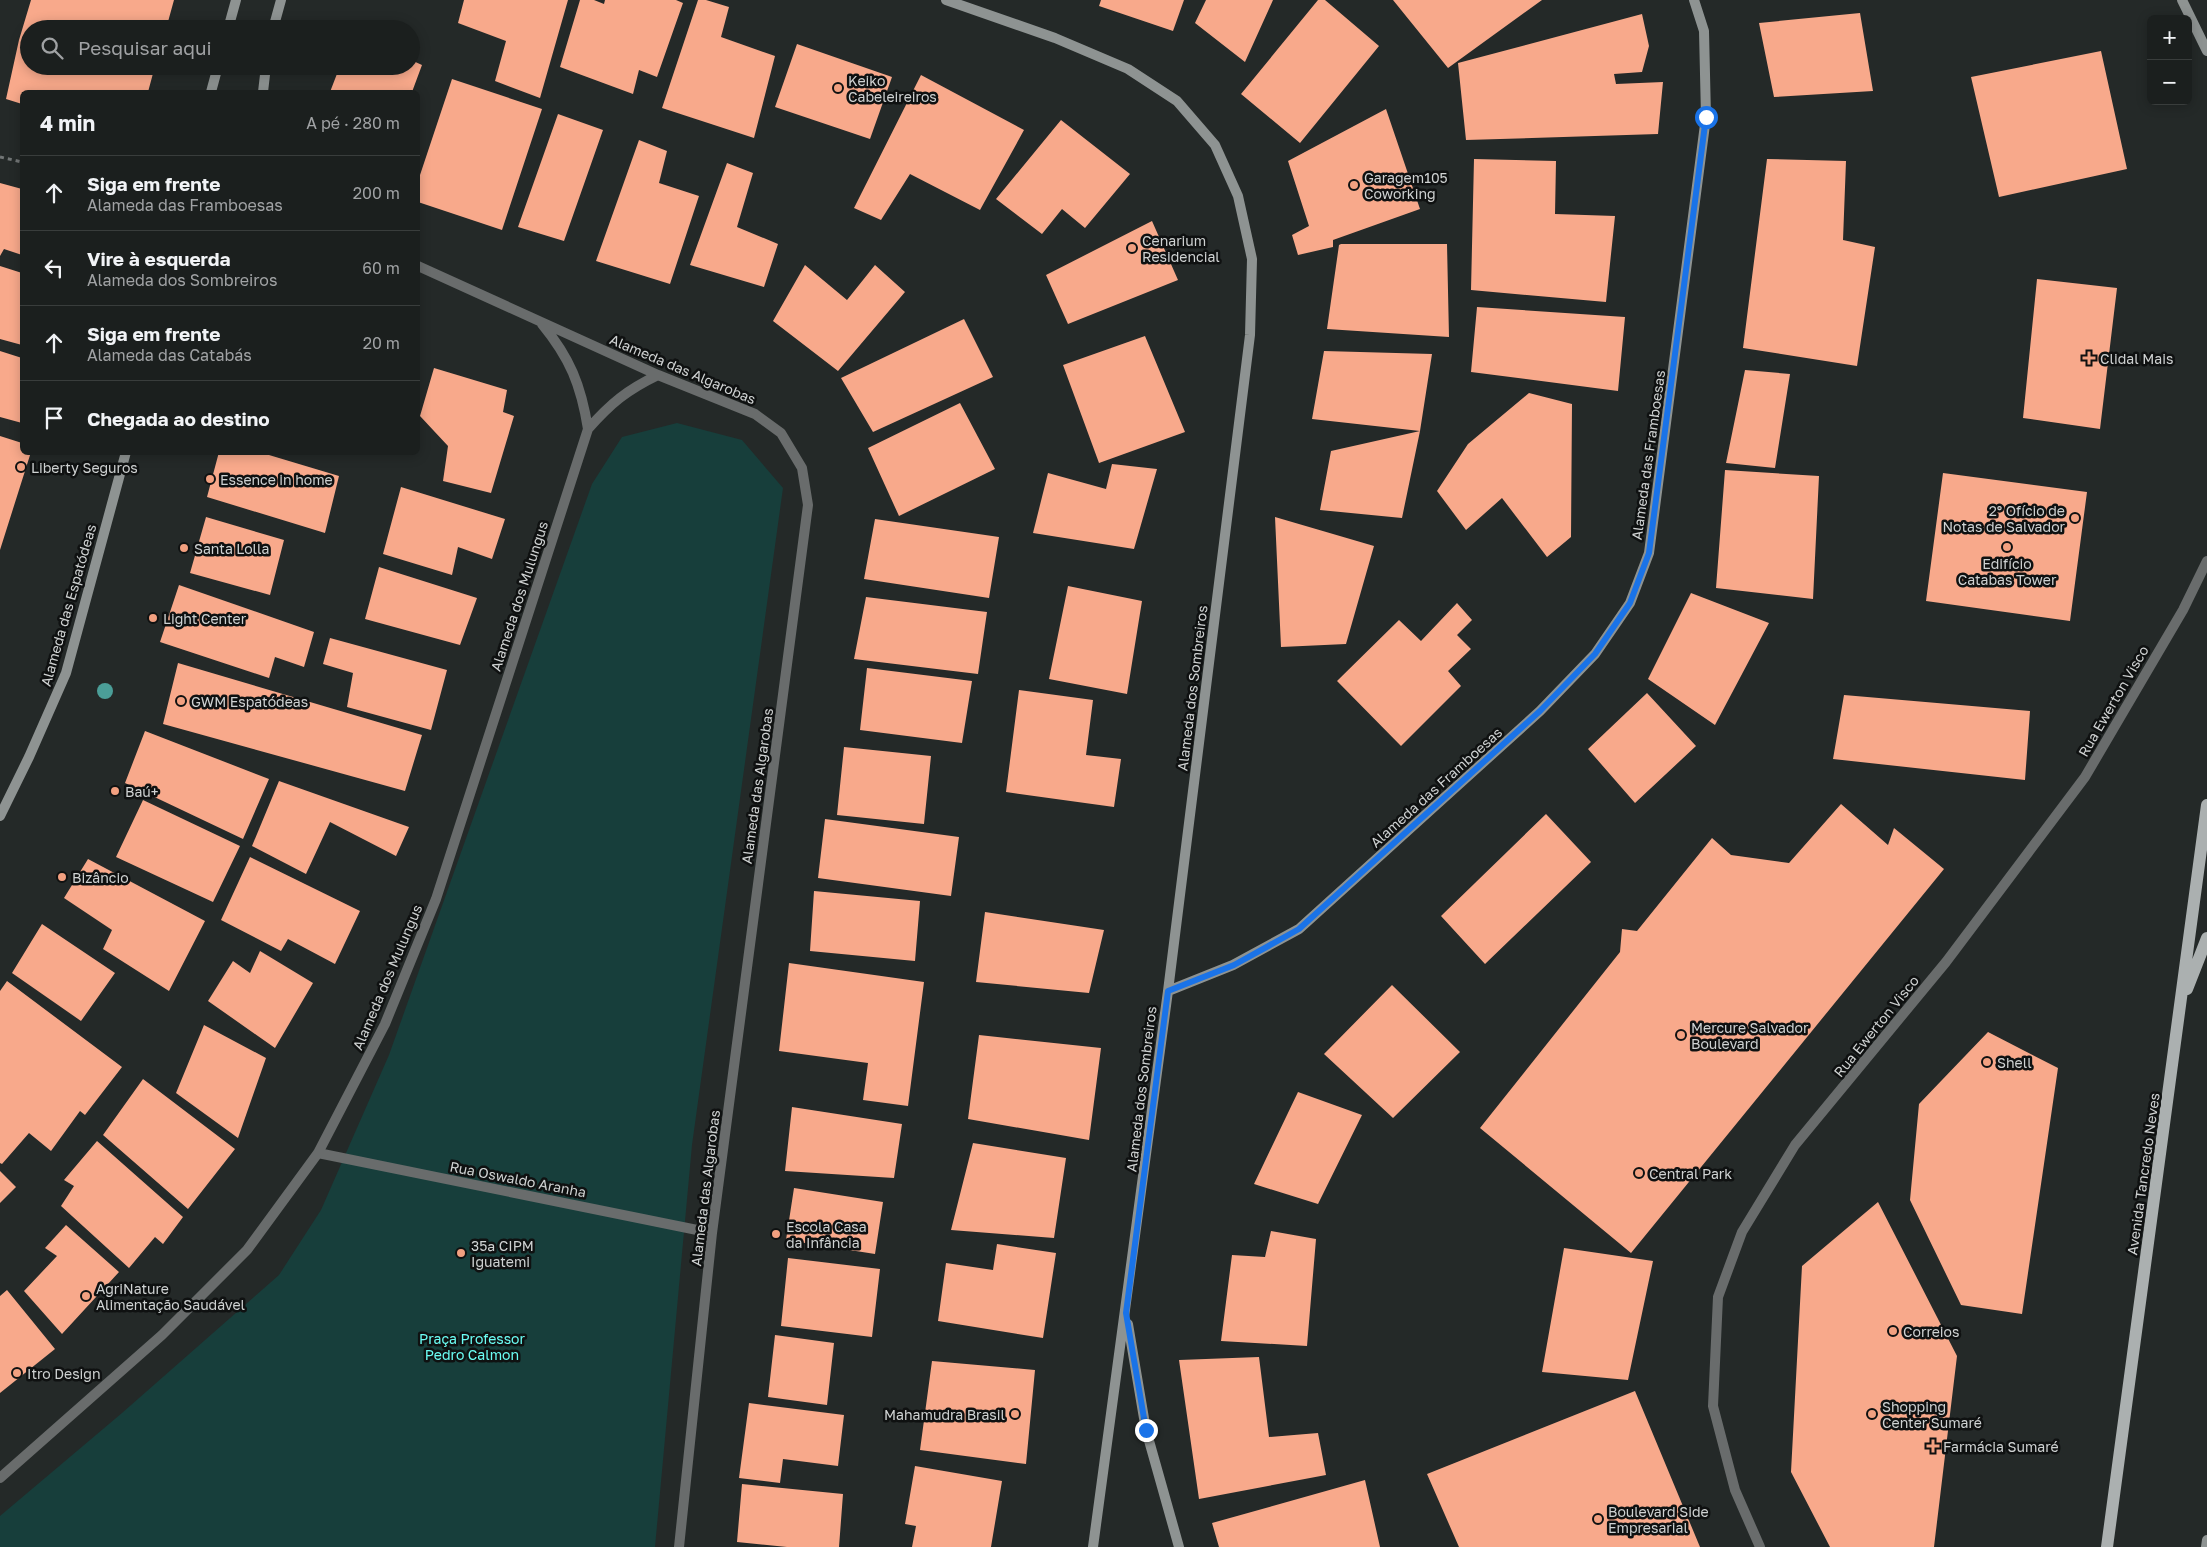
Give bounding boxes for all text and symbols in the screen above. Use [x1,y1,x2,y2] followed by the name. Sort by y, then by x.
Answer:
[2147,15,2192,105] map controls
[2147,15,2192,60] button: +
[20,20,420,75] search box
[38,34,66,62] icon: search
[78,36,212,59] text: Pesquisar aqui
[2147,60,2192,105] button: −
[848,72,937,105] place label: Keiko Cabeleireiros
[832,82,844,94] marker: Keiko Cabeleireiros
[1695,106,1718,129] route start
[40,110,95,136] text: 4 min
[306,113,400,133] text: A pé · 280 m
[1364,169,1448,202] place label: Garagem105 Coworking
[87,172,221,195] text: Siga em frente
[40,179,68,207] icon: ahead
[1348,179,1360,191] marker: Garagem105 Coworking
[353,183,400,203] text: 200 m
[87,195,283,215] text: Alameda das Framboesas
[1142,232,1220,265] place label: Cenarium Residencial
[1126,242,1138,254] marker: Cenarium Residencial
[87,247,230,270] text: Vire à esquerda
[40,254,68,282] icon: left
[362,258,400,278] text: 60 m
[87,270,277,290] text: Alameda dos Sombreiros
[87,322,221,345] text: Siga em frente
[40,329,68,357] icon: ahead
[607,330,759,408] street label: Alameda das Algarobas
[363,333,400,353] text: 20 m
[87,345,252,365] text: Alameda das Catabás
[2100,350,2173,367] place label: Clidal Mais
[2082,351,2096,365] marker: Clidal Mais
[1628,369,1668,541] street label: Alameda das Framboesas
[40,404,68,432] icon: arrive
[87,407,270,430] text: Chegada ao destino
[31,459,138,476] place label: Liberty Seguros
[15,461,27,473] marker: Liberty Seguros
[220,471,333,488] place label: Essence in home
[204,473,216,485] marker: Essence in home
[1942,502,2066,535] place label: 2° Ofício de Notas de Salvador
[2069,512,2081,524] marker: 2° Ofício de Notas de Salvador
[487,519,551,673] street label: Alameda dos Mulungus
[37,522,99,688] street label: Alameda das Espatódeas
[194,540,269,557] place label: Santa Lolla
[2001,541,2013,553] marker: Edifício Catabas Tower
[178,542,190,554] marker: Santa Lolla
[1958,555,2057,588] place label: Edifício Catabas Tower
[1173,604,1211,772] street label: Alameda dos Sombreiros
[163,610,247,627] place label: Light Center
[147,612,159,624] marker: Light Center
[2074,643,2152,759] street label: Rua Ewerton Visco
[191,693,308,710] place label: GWM Espatódeas
[175,695,187,707] marker: GWM Espatódeas
[738,707,776,865] street label: Alameda das Algarobas
[1367,723,1505,851] street label: Alameda das Framboesas
[125,783,158,800] place label: Baú+
[109,785,121,797] marker: Baú+
[72,869,129,886] place label: Bizâncio
[56,871,68,883] marker: Bizâncio
[349,902,425,1052] street label: Alameda dos Mulungus
[1830,972,1922,1080] street label: Rua Ewerton Visco
[1122,1005,1160,1173] street label: Alameda dos Sombreiros
[1691,1019,1809,1052] place label: Mercure Salvador Boulevard
[1675,1029,1687,1041] marker: Mercure Salvador Boulevard
[1997,1054,2032,1071] place label: Shell
[1981,1056,1993,1068] marker: Shell
[2123,1092,2163,1256] street label: Avenida Tancredo Neves
[687,1109,723,1267] street label: Alameda das Algarobas
[448,1157,588,1201] street label: Rua Oswaldo Aranha
[1649,1165,1732,1182] place label: Central Park
[1633,1167,1645,1179] marker: Central Park
[786,1218,867,1251] place label: Escola Casa da Infância
[770,1228,782,1240] marker: Escola Casa da Infância
[471,1237,534,1270] place label: 35ª CIPM Iguatemi
[455,1247,467,1259] marker: 35ª CIPM Iguatemi
[96,1280,245,1313] place label: AgriNature Alimentação Saudável
[80,1290,92,1302] marker: AgriNature Alimentação Saudável
[1903,1323,1959,1340] place label: Correios
[1887,1325,1899,1337] marker: Correios
[419,1330,526,1363] park label: Praça Professor Pedro Calmon
[27,1365,101,1382] place label: Itro Design
[11,1367,23,1379] marker: Itro Design
[1882,1398,1982,1431] place label: Shopping Center Sumaré
[884,1406,1005,1423] place label: Mahamudra Brasil
[1009,1408,1021,1420] marker: Mahamudra Brasil
[1866,1408,1878,1420] marker: Shopping Center Sumaré
[1135,1419,1158,1442] route end
[1943,1438,2059,1455] place label: Farmácia Sumaré
[1927,1440,1939,1452] marker: Farmácia Sumaré
[1608,1503,1709,1536] place label: Boulevard Side Empresarial
[1592,1513,1604,1525] marker: Boulevard Side Empresarial

